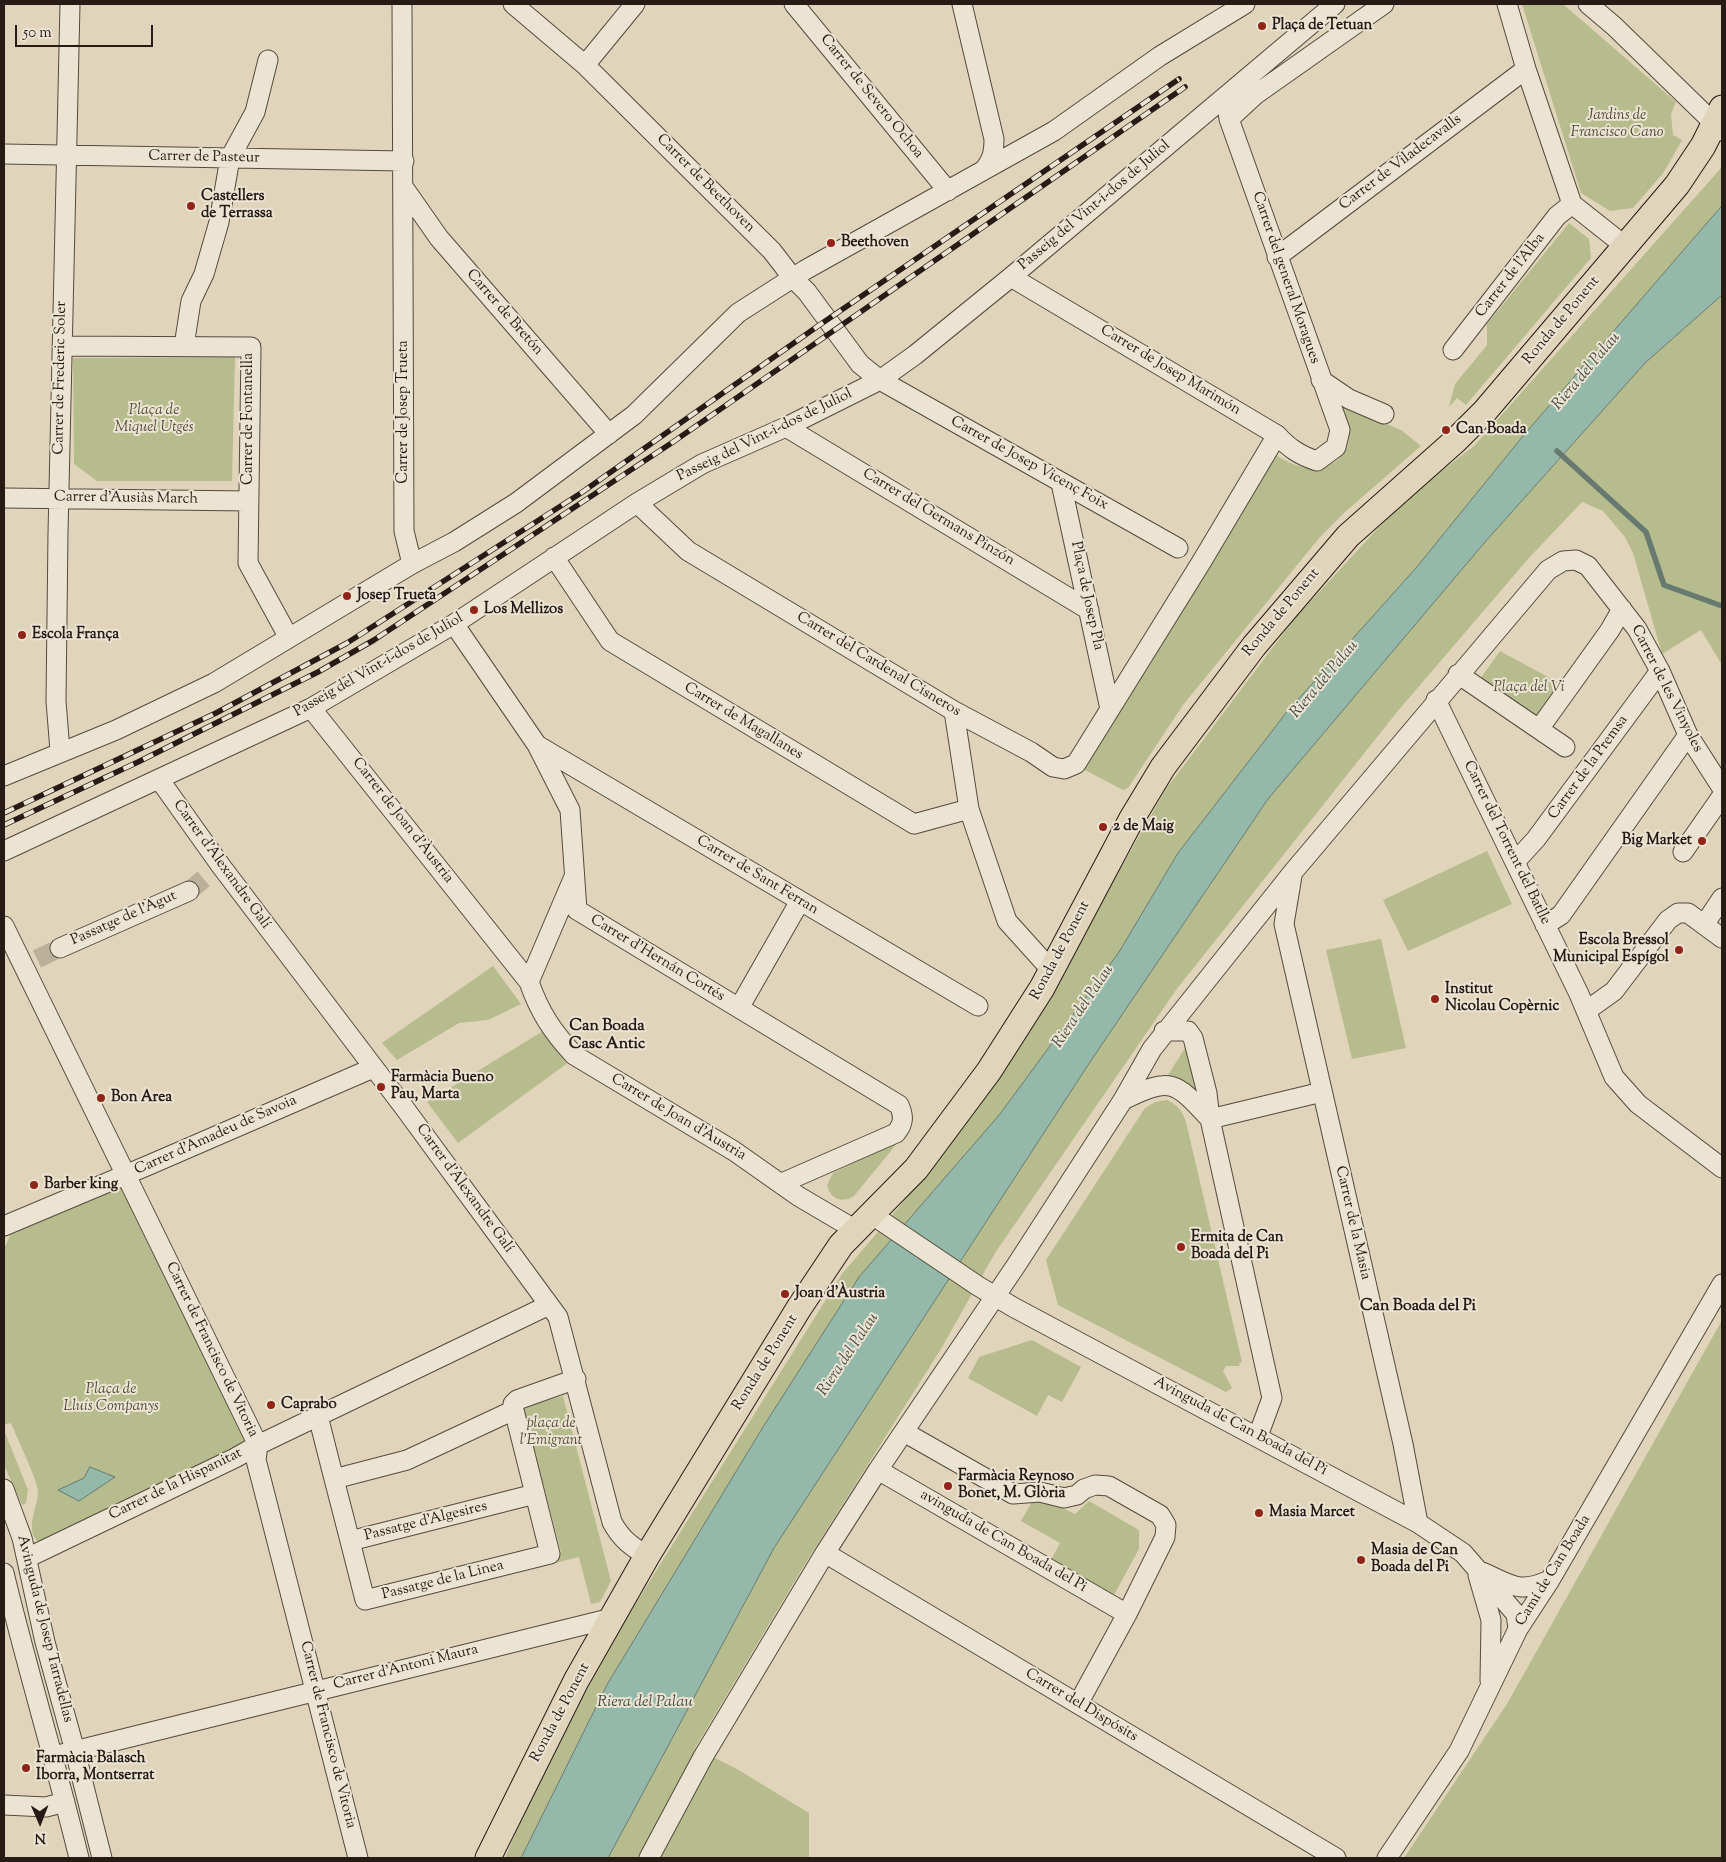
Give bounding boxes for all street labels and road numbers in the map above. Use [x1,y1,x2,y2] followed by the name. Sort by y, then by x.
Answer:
[815,31,927,163] street label: Carrer de Severo Ochoa
[1336,111,1466,215] street label: Carrer de Viladecavalls
[652,131,758,237] street label: Carrer de Beethoven
[1015,137,1175,275] street label: Passeig del Vint-i-dos de Juliol
[148,148,260,168] street label: Carrer de Pasteur
[1247,189,1323,367] street label: Carrer del general Moragues
[1472,230,1550,322] street label: Carrer de l'Alba
[462,266,546,360] street label: Carrer de Bretón
[1520,273,1604,369] street label: Ronda de Ponent
[51,301,71,455] street label: Carrer de Frederic Soler
[1097,322,1243,420] street label: Carrer de Josep Marimón
[395,340,413,484] street label: Carrer de Josep Trueta
[240,353,258,485] street label: Carrer de Fontanella
[674,386,856,486] street label: Passeig del Vint-i-dos de Juliol
[947,413,1111,515] street label: Carrer de Josep Vicenç Foix
[859,465,1017,571] street label: Carrer del Germans Pinzón
[54,489,198,509] street label: Carrer d'Ausiàs March
[1066,540,1106,652] street label: Plaça de Josep Pla
[1240,565,1324,661] street label: Ronda de Ponent
[793,609,963,721] street label: Carrer del Cardenal Cisneros
[291,610,467,722] street label: Passeig del Vint-i-dos de Juliol
[1626,622,1706,756] street label: Carrer de les Vinyoles
[680,679,806,765] street label: Carrer de Magallanes
[1545,712,1633,824] street label: Carrer de la Premsa
[347,755,457,887] street label: Carrer de Joan d'Àustria
[1458,758,1554,928] street label: Carrer del Torrent del Batlle
[168,797,274,933] street label: Carrer d'Alexandre Galí
[693,832,821,920] street label: Carrer de Sant Ferran
[68,888,180,950] street label: Passatge de l'Agut
[1027,898,1095,1004] street label: Ronda de Ponent
[586,912,728,1006] street label: Carrer d'Hernán Cortés
[607,1071,749,1165] street label: Carrer de Joan d'Àustria
[132,1092,300,1180] street label: Carrer d'Amadeu de Savoia
[411,1121,517,1257] street label: Carrer d'Alexandre Galí
[1330,1164,1374,1282] street label: Carrer de la Masia
[161,1259,261,1441] street label: Carrer de Francisco de Vitoria
[729,1312,803,1414] street label: Ronda de Ponent
[1150,1373,1330,1481] street label: Avinguda de Can Boada del Pi
[107,1445,245,1525] street label: Carrer de la Hispanitat
[916,1487,1090,1597] street label: avinguda de Can Boada del Pi
[363,1498,489,1546] street label: Passatge d'Algesires
[1513,1512,1595,1630] street label: Camí de Can Boada
[12,1533,76,1725] street label: Avinguda de Josep Tarradellas
[380,1557,506,1605] street label: Passatge de la Linea
[295,1639,359,1831] street label: Carrer de Francisco de Vitoria
[332,1641,480,1695] street label: Carrer d'Antoni Maura
[527,1660,595,1766] street label: Ronda de Ponent
[1022,1665,1140,1747] street label: Carrer del Dispósits

